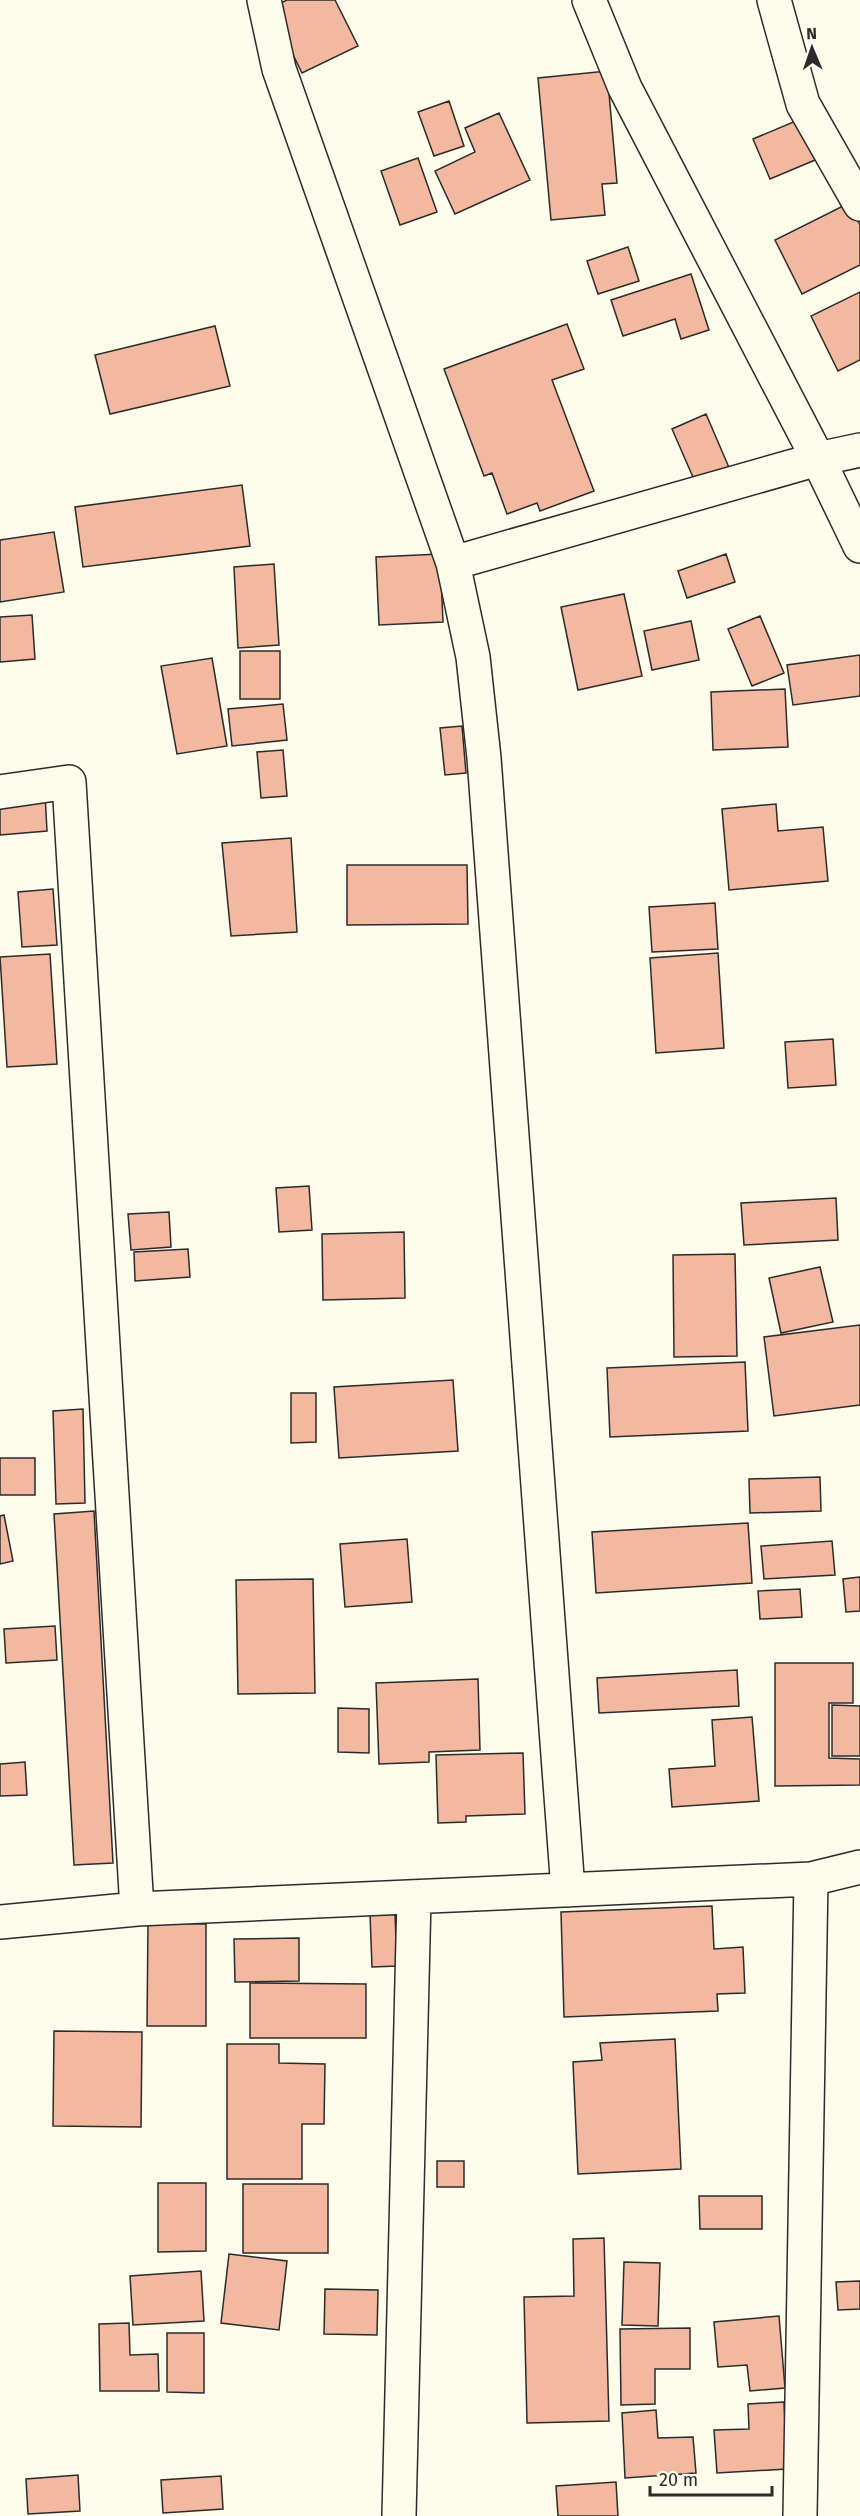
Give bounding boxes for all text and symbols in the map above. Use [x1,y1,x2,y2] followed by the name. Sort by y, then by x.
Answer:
[782,18,842,78] north arrow
[806,24,817,43] text: N
[650,2459,772,2497] scale bar
[659,2469,698,2491] text: 20 m

